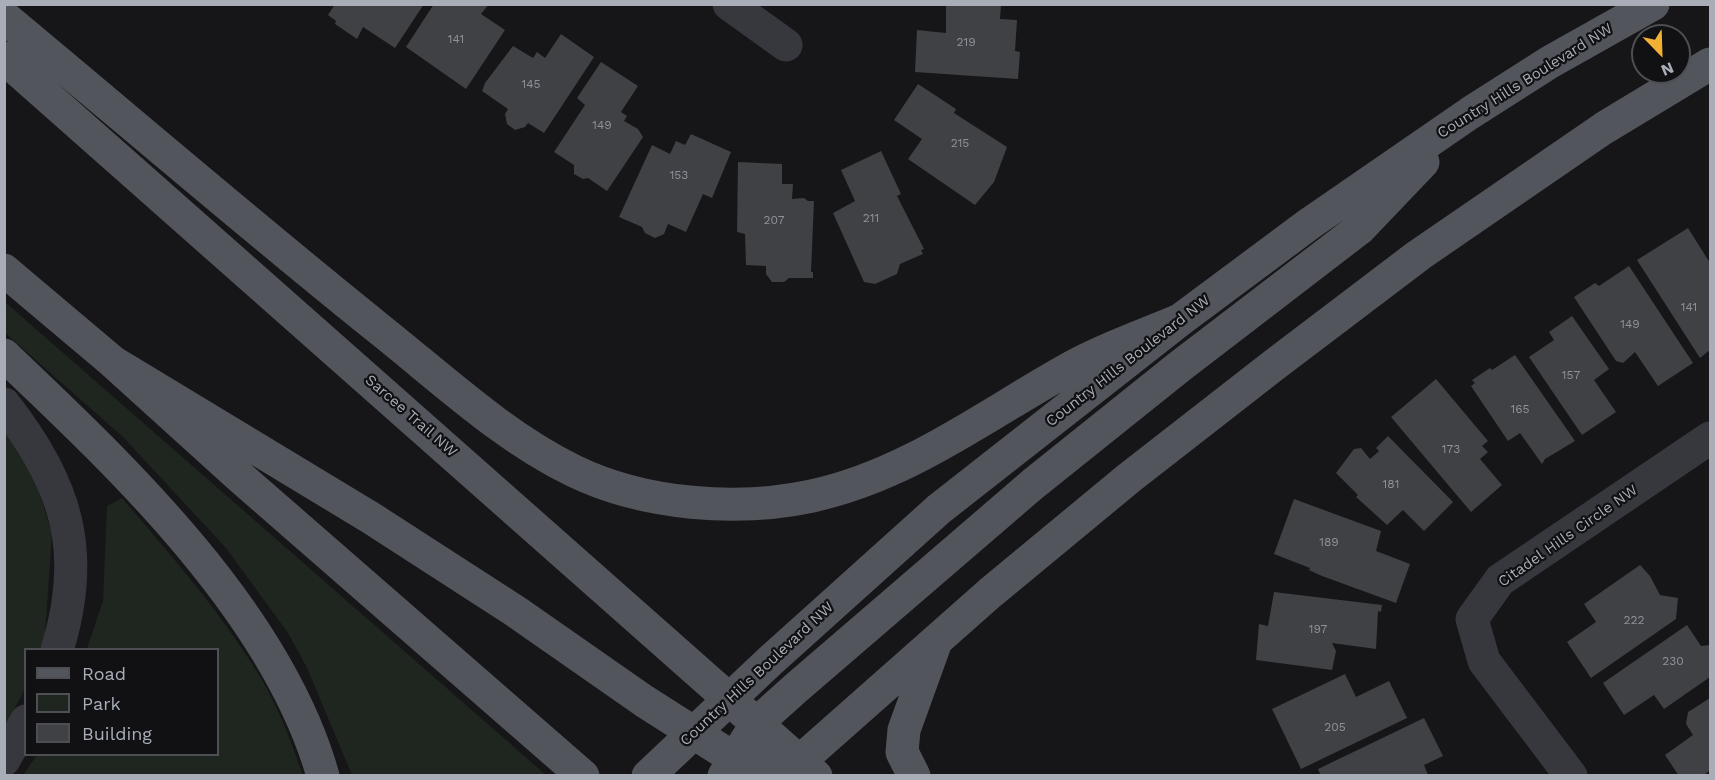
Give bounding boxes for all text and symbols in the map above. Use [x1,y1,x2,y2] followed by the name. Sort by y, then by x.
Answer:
[1434,20,1616,142] street label: Country Hills Boulevard NW
[1631,24,1691,84] north arrow
[448,32,464,46] house number: 141
[956,35,976,49] house number: 219
[1658,58,1677,80] text: N
[522,77,540,91] house number: 145
[592,118,612,132] house number: 149
[951,136,969,150] house number: 215
[670,168,688,182] house number: 153
[863,211,879,225] house number: 211
[764,213,784,227] house number: 207
[1042,291,1214,431] street label: Country Hills Boulevard NW
[1681,300,1697,314] house number: 141
[1620,317,1640,331] house number: 149
[1562,368,1580,382] house number: 157
[361,371,461,461] street label: Sarcee Trail NW
[1511,402,1529,416] house number: 165
[1442,442,1460,456] house number: 173
[1383,477,1399,491] house number: 181
[1495,481,1641,591] street label: Citadel Hills Circle NW
[1319,535,1339,549] house number: 189
[677,598,837,750] street label: Country Hills Boulevard NW
[1624,613,1644,627] house number: 222
[1309,622,1327,636] house number: 197
[24,648,219,756] legend
[1662,654,1684,668] house number: 230
[82,663,126,684] text: Road
[82,693,121,714] text: Park
[1324,720,1346,734] house number: 205
[82,723,152,744] text: Building

